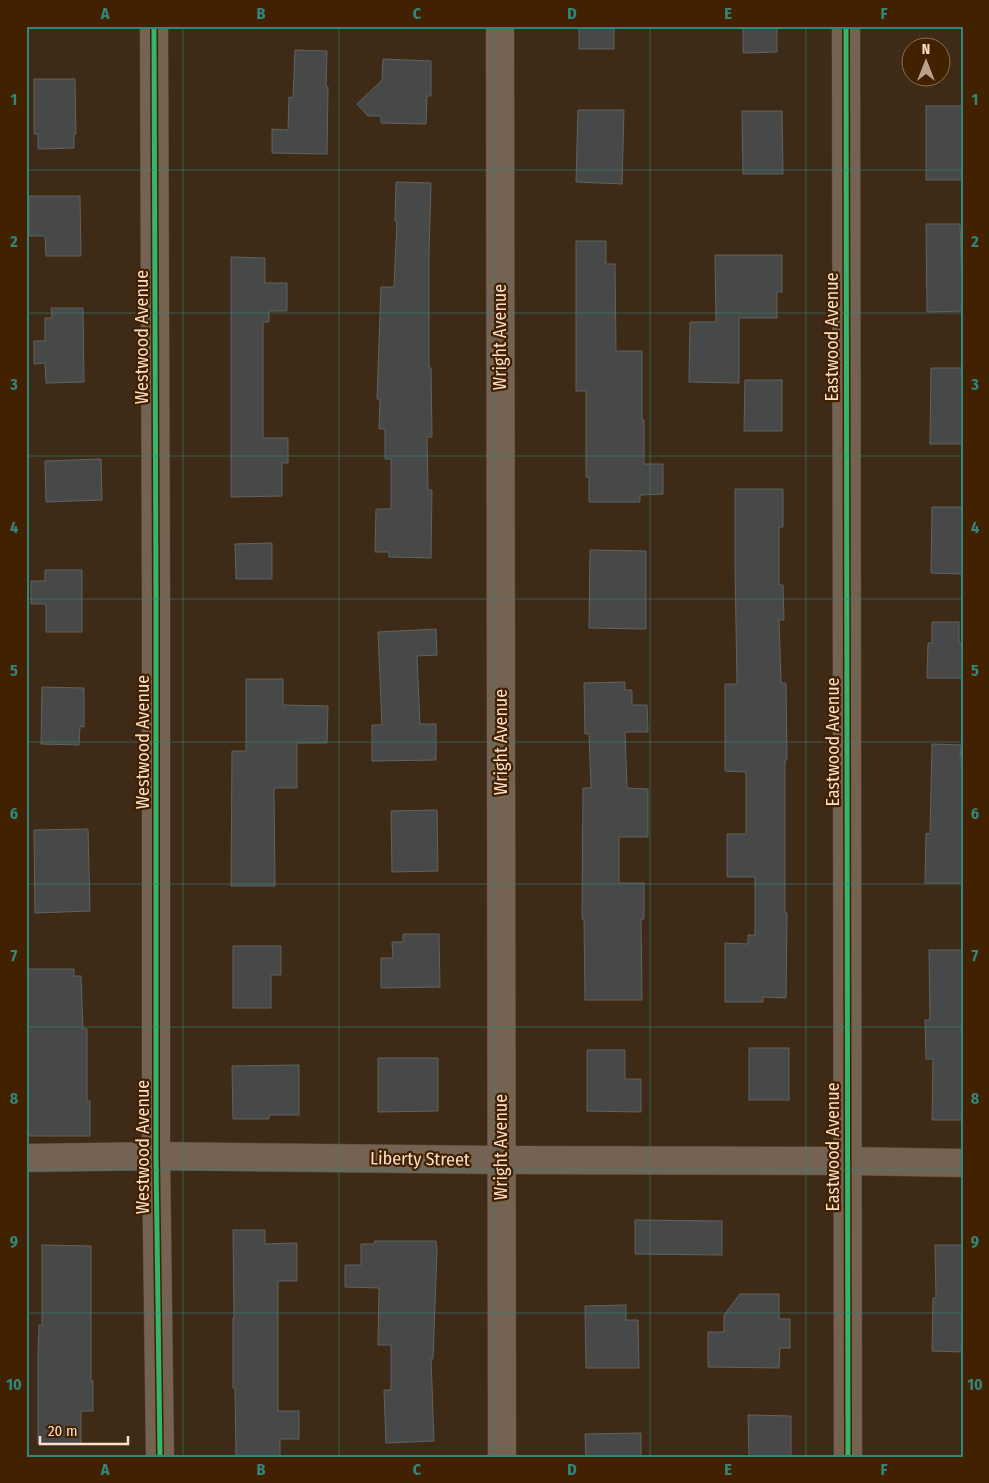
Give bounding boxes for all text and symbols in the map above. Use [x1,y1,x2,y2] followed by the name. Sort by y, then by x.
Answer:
[100,4,110,23] text: A
[257,4,266,23] text: B
[413,4,422,23] text: C
[567,4,577,23] text: D
[724,4,732,23] text: E
[880,4,888,23] text: F
[902,38,952,88] north arrow
[922,41,930,58] text: N
[11,90,17,109] text: 1
[972,90,978,109] text: 1
[9,232,18,251] text: 2
[970,232,979,251] text: 2
[131,270,153,404] street label: Westwood Avenue
[821,272,843,402] street label: Eastwood Avenue
[489,284,511,390] street label: Wright Avenue
[9,375,18,394] text: 3
[970,375,979,394] text: 3
[10,518,18,537] text: 4
[971,518,979,537] text: 4
[10,661,18,680] text: 5
[971,661,979,680] text: 5
[132,675,154,809] street label: Westwood Avenue
[822,677,844,807] street label: Eastwood Avenue
[490,689,512,795] street label: Wright Avenue
[10,804,18,823] text: 6
[971,804,979,823] text: 6
[11,946,18,965] text: 7
[972,946,979,965] text: 7
[132,1080,154,1214] street label: Westwood Avenue
[822,1082,844,1212] street label: Eastwood Avenue
[10,1089,19,1108] text: 8
[971,1089,980,1108] text: 8
[490,1094,512,1200] street label: Wright Avenue
[370,1147,470,1171] street label: Liberty Street
[10,1232,18,1251] text: 9
[971,1232,979,1251] text: 9
[6,1375,22,1394] text: 10
[967,1375,983,1394] text: 10
[40,1413,128,1445] scale bar
[48,1422,78,1440] text: 20 m
[100,1460,110,1479] text: A
[257,1460,266,1479] text: B
[413,1460,422,1479] text: C
[567,1460,577,1479] text: D
[724,1460,732,1479] text: E
[880,1460,888,1479] text: F

